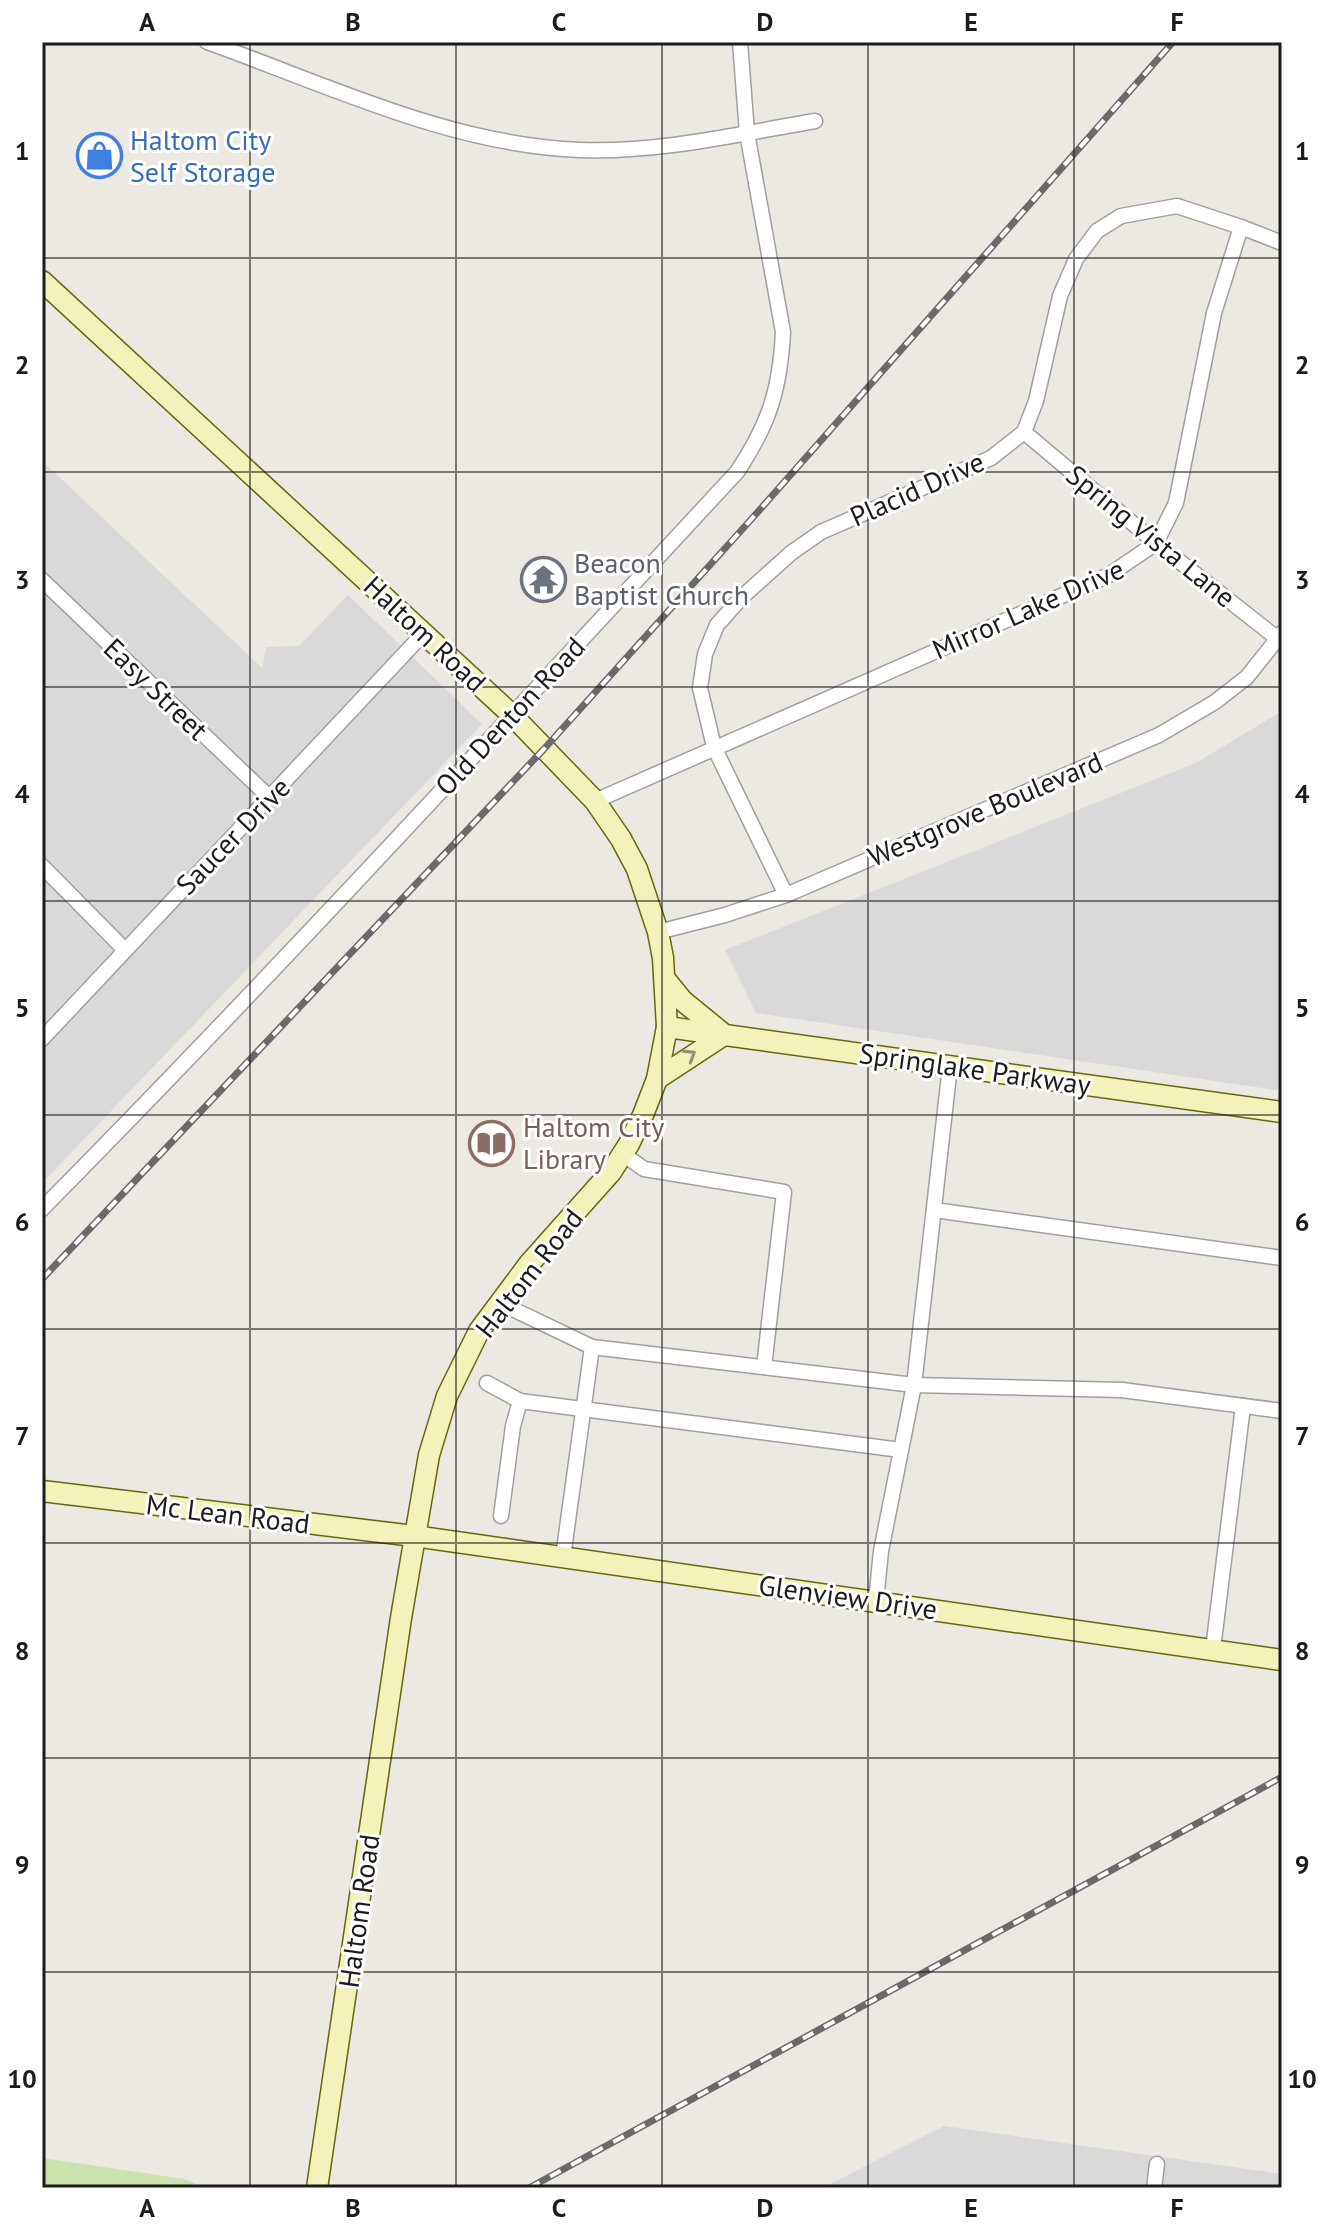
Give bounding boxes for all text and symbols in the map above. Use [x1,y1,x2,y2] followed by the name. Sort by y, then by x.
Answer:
[139,5,155,38] text: A
[345,5,361,38] text: B
[552,5,566,38] text: C
[757,5,773,38] text: D
[964,5,978,38] text: E
[1170,5,1184,38] text: F
[130,121,275,190] place label: Haltom City Self Storage
[75,132,123,180] shop icon: Haltom City Self Storage
[15,134,29,167] text: 1
[1295,134,1309,167] text: 1
[15,348,29,381] text: 2
[1295,348,1309,381] text: 2
[844,443,990,535] street label: Placid Drive
[1059,456,1244,615] street label: Spring Vista Lane
[574,544,749,613] place label: Beacon Baptist Church
[926,550,1129,667] street label: Mirror Lake Drive
[519,555,567,603] temple icon: Beacon Baptist Church
[15,563,29,596] text: 3
[1295,563,1309,596] text: 3
[356,567,494,700] street label: Haltom Road
[427,628,593,803] street label: Old Denton Road
[96,630,217,748] street label: Easy Street
[862,742,1108,875] street label: Westgrove Boulevard
[167,769,298,902] street label: Saucer Drive
[15,777,30,810] text: 4
[1295,777,1310,810] text: 4
[15,991,29,1024] text: 5
[1295,991,1309,1024] text: 5
[857,1034,1093,1103] street label: Springlake Parkway
[681,1050,696,1065] one-way arrow
[523,1108,664,1177] place label: Haltom City Library
[468,1119,516,1167] library icon: Haltom City Library
[466,1200,591,1345] street label: Haltom Road
[15,1205,29,1238] text: 6
[1295,1205,1309,1238] text: 6
[15,1419,29,1452] text: 7
[1295,1419,1309,1452] text: 7
[144,1485,312,1542] street label: Mc Lean Road
[756,1566,940,1627] street label: Glenview Drive
[15,1634,29,1667] text: 8
[1295,1634,1309,1667] text: 8
[329,1832,388,1990] street label: Haltom Road
[15,1848,29,1881] text: 9
[1295,1848,1309,1881] text: 9
[7,2062,37,2095] text: 10
[1287,2062,1317,2095] text: 10
[139,2191,155,2224] text: A
[345,2191,361,2224] text: B
[552,2191,566,2224] text: C
[757,2191,773,2224] text: D
[964,2191,978,2224] text: E
[1170,2191,1184,2224] text: F

